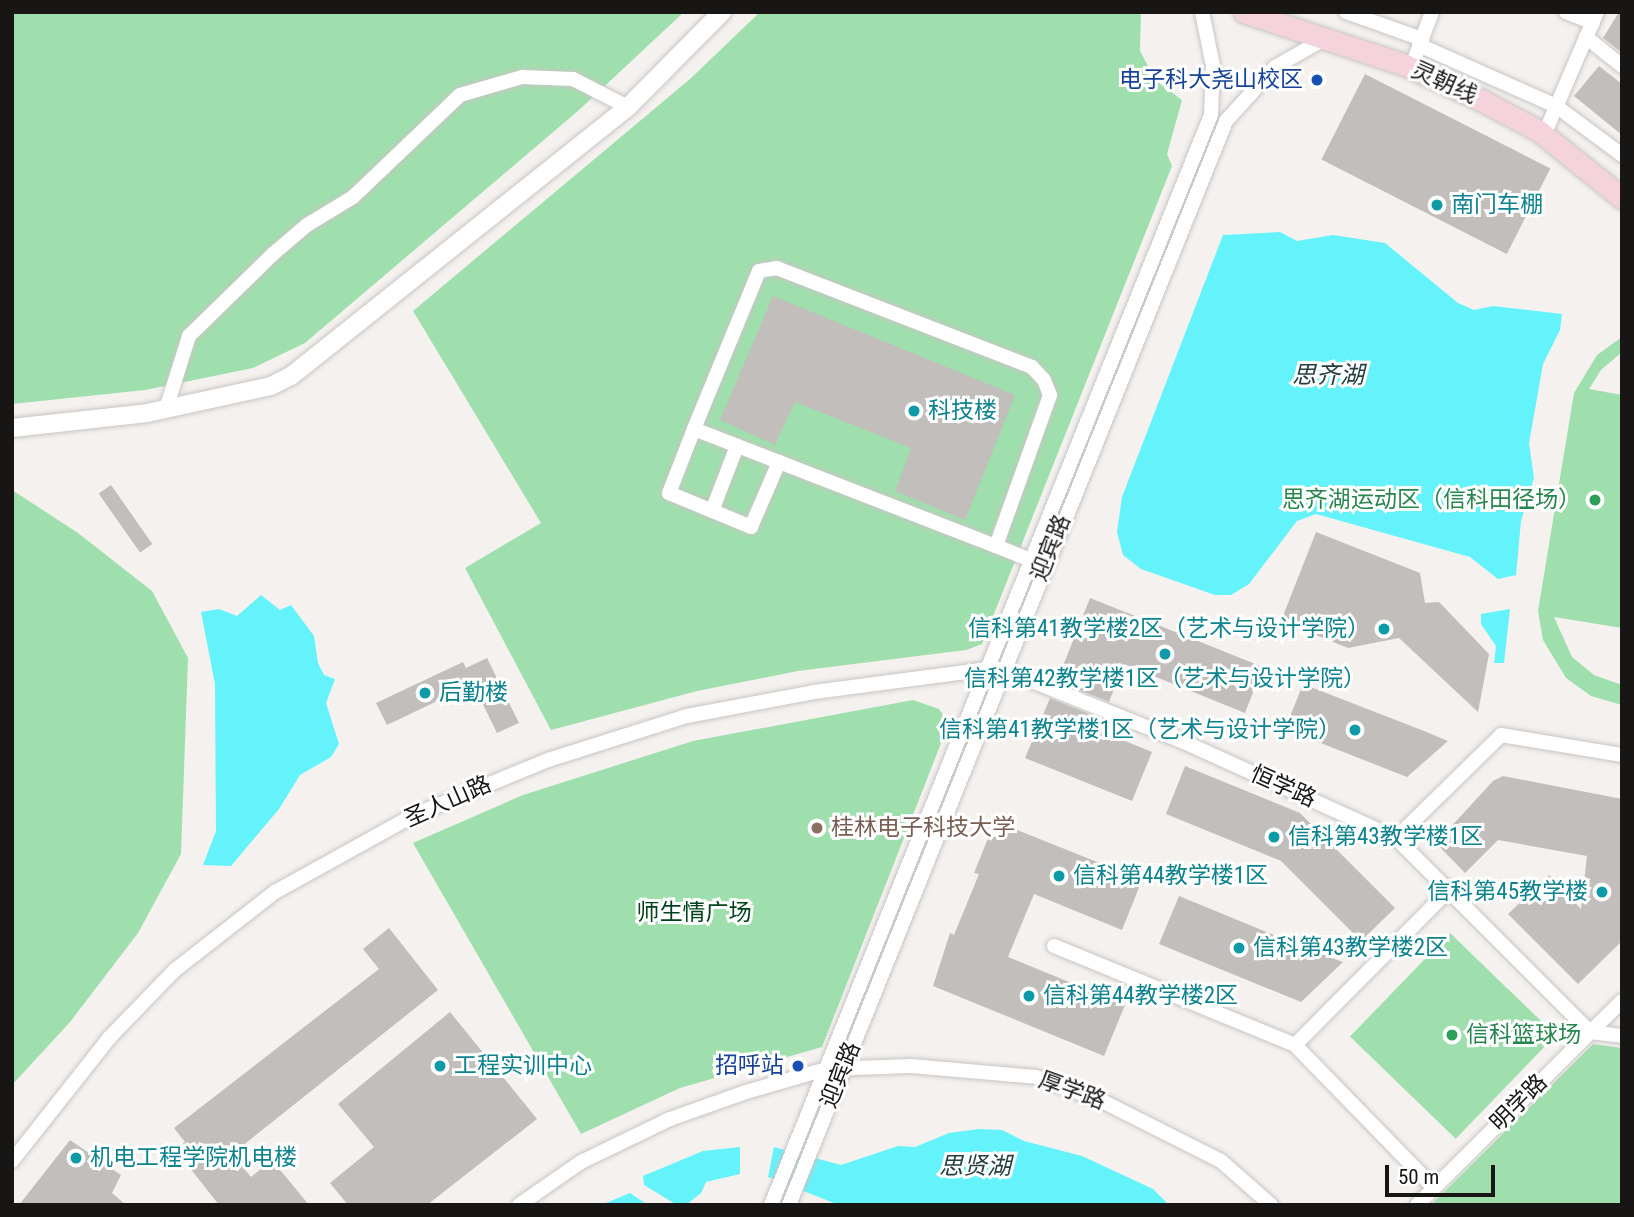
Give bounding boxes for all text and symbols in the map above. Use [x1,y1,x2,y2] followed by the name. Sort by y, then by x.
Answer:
[1407,56,1481,110] street label: 灵朝线
[1119,66,1303,94] place label: 电子科大尧山校区
[1309,72,1325,88] marker: 电子科大尧山校区
[1451,191,1543,219] place label: 南门车棚
[1429,197,1445,213] marker: 南门车棚
[1292,362,1364,390] water label: 思齐湖
[928,397,997,425] place label: 科技楼
[906,403,922,419] marker: 科技楼
[1282,486,1581,514] place label: 思齐湖运动区（信科田径场）
[1587,492,1603,508] marker: 思齐湖运动区（信科田径场）
[1025,511,1077,585] street label: 迎宾路
[968,615,1370,643] place label: 信科第41教学楼2区（艺术与设计学院）
[1376,621,1392,637] marker: 信科第41教学楼2区（艺术与设计学院）
[1157,646,1173,662] marker: 信科第42教学楼1区（艺术与设计学院）
[964,665,1366,693] place label: 信科第42教学楼1区（艺术与设计学院）
[439,679,508,707] place label: 后勤楼
[417,685,433,701] marker: 后勤楼
[939,716,1341,744] place label: 信科第41教学楼1区（艺术与设计学院）
[1347,722,1363,738] marker: 信科第41教学楼1区（艺术与设计学院）
[1246,760,1320,814] street label: 恒学路
[400,771,496,833] street label: 圣人山路
[831,814,1015,842] place label: 桂林电子科技大学
[809,820,825,836] marker: 桂林电子科技大学
[1288,823,1483,851] place label: 信科第43教学楼1区
[1266,829,1282,845] marker: 信科第43教学楼1区
[1073,862,1268,890] place label: 信科第44教学楼1区
[1051,868,1067,884] marker: 信科第44教学楼1区
[1427,878,1588,906] place label: 信科第45教学楼
[1594,884,1610,900] marker: 信科第45教学楼
[637,899,751,927] park label: 师生情广场
[1253,934,1448,962] place label: 信科第43教学楼2区
[1231,940,1247,956] marker: 信科第43教学楼2区
[1043,982,1238,1010] place label: 信科第44教学楼2区
[1021,988,1037,1004] marker: 信科第44教学楼2区
[1466,1021,1581,1049] place label: 信科篮球场
[1444,1027,1460,1043] marker: 信科篮球场
[815,1038,867,1112] street label: 迎宾路
[454,1052,592,1080] place label: 工程实训中心
[715,1052,784,1080] place label: 招呼站
[432,1058,448,1074] marker: 工程实训中心
[790,1058,806,1074] marker: 招呼站
[1035,1066,1109,1116] street label: 厚学路
[1485,1069,1553,1137] street label: 明学路
[90,1144,297,1172] place label: 机电工程学院机电楼
[68,1150,84,1166] marker: 机电工程学院机电楼
[1389,1150,1499,1194] scale bar
[939,1153,1011,1181] water label: 思贤湖
[1398,1165,1439,1189] text: 50 m

